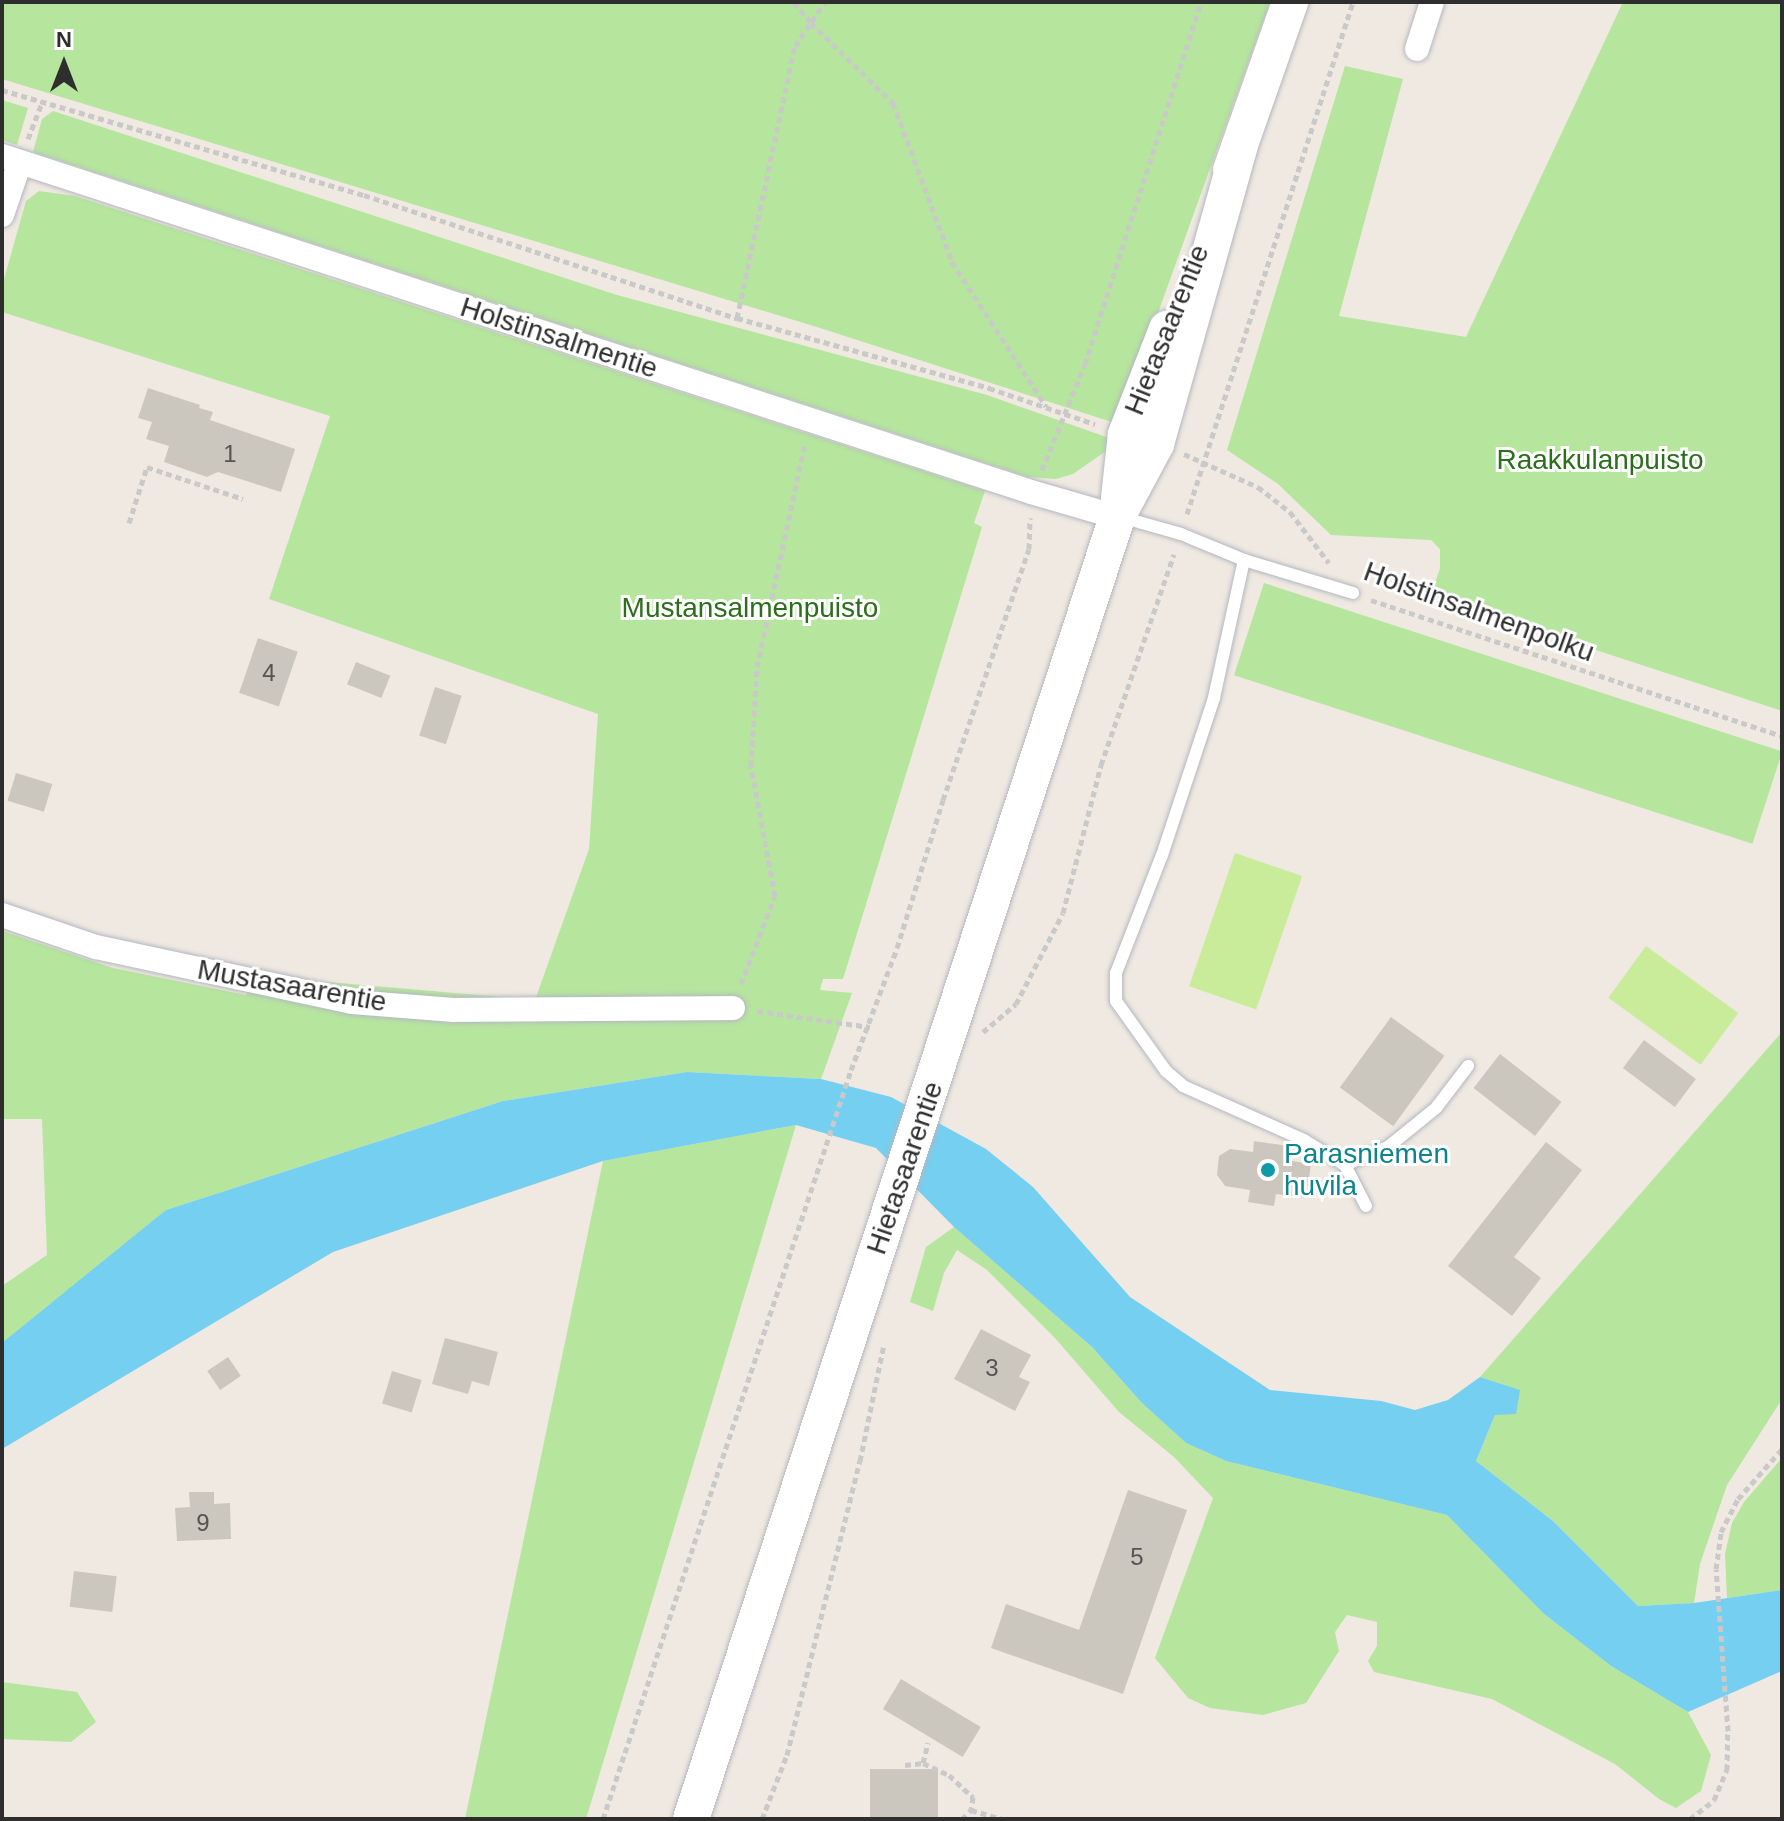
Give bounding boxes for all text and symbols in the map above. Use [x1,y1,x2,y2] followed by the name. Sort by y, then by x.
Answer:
[24,24,104,104] north arrow
[56,27,72,52] text: N
[1118,240,1216,420] street label: Hietasaarentie
[456,290,662,386] street label: Holstinsalmentie
[223,440,237,468] house number: 1
[1496,443,1704,477] park label: Raakkulanpuisto
[1359,555,1599,669] street label: Holstinsalmenpolku
[622,591,878,625] park label: Mustansalmenpuisto
[262,659,276,687] house number: 4
[195,953,389,1019] street label: Mustasaarentie
[860,1077,950,1259] street label: Hietasaarentie
[1284,1137,1449,1203] place label: Parasniemen huvila
[1259,1161,1277,1179] marker: Parasniemen huvila
[985,1354,999,1382] house number: 3
[196,1509,210,1537] house number: 9
[1130,1543,1144,1571] house number: 5

